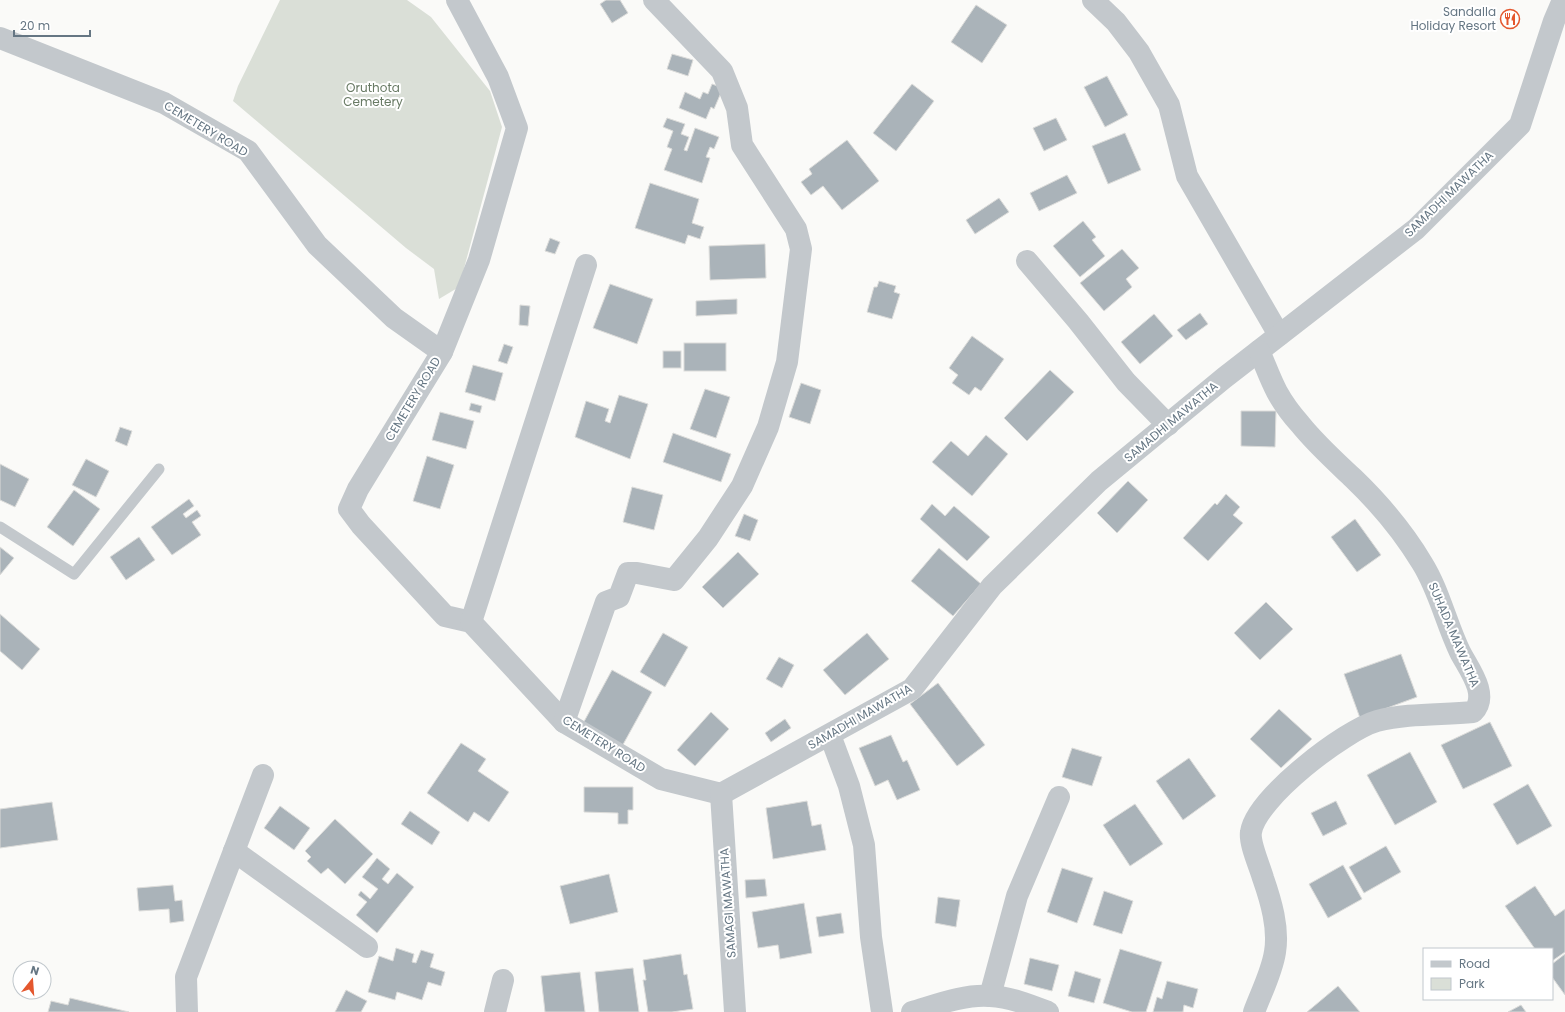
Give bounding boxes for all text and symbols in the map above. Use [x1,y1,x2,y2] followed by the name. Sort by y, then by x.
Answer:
[1410,3,1496,34] place label: Sandalla Holiday Resort
[1499,8,1521,30] restaurant icon: Sandalla Holiday Resort
[14,12,90,38] scale bar
[20,17,50,34] text: 20 m
[343,79,403,110] park label: Oruthota Cemetery
[161,97,252,160] street label: CEMETERY ROAD
[1400,147,1497,241] street label: SAMADHI MAWATHA
[381,353,444,444] street label: CEMETERY ROAD
[1120,377,1221,466] street label: SAMADHI MAWATHA
[1425,580,1484,690] street label: SUHADA MAWATHA
[805,680,915,753] street label: SAMADHI MAWATHA
[559,711,649,776] street label: CEMETERY ROAD
[715,847,740,959] street label: SAMAGI MAWATHA
[1423,948,1553,1000] legend
[1459,955,1490,972] text: Road
[12,960,52,1000] north arrow
[29,962,41,979] text: N
[1459,975,1486,992] text: Park

